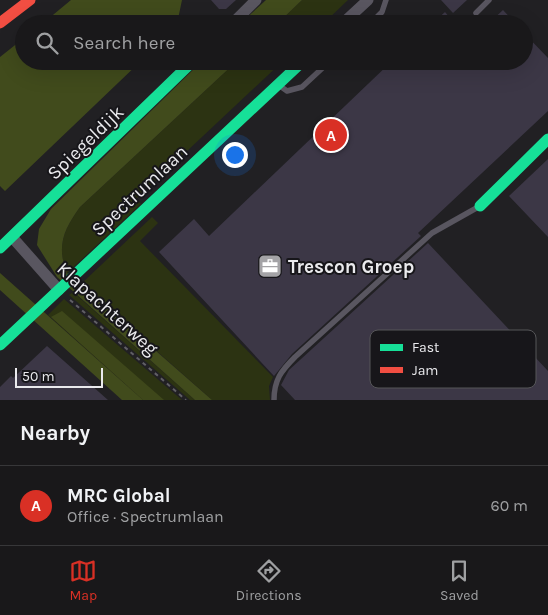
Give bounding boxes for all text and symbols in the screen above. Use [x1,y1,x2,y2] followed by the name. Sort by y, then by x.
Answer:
[15,15,533,70] search box
[33,29,61,57] icon: search
[73,32,175,54] text: Search here
[43,101,129,184] street label: Spiegeldijk
[315,116,347,154] pin: A
[87,141,192,241] street label: Spectrumlaan
[222,142,248,168] your location
[257,253,283,279] office icon: Trescon Groep
[288,256,414,278] place label: Trescon Groep
[52,258,163,360] street label: Klapachterweg
[370,330,536,388] legend
[412,339,439,356] text: Fast
[412,362,438,379] text: Jam
[15,365,102,388] scale bar
[22,368,55,385] text: 50 m
[20,421,90,445] text: Nearby
[67,485,171,507] text: MRC Global
[31,496,41,515] text: A
[491,496,528,515] text: 60 m
[67,507,224,526] text: Office · Spectrumlaan
[69,557,97,604] tab: Map
[236,557,302,604] tab: Directions
[440,557,479,604] tab: Saved

